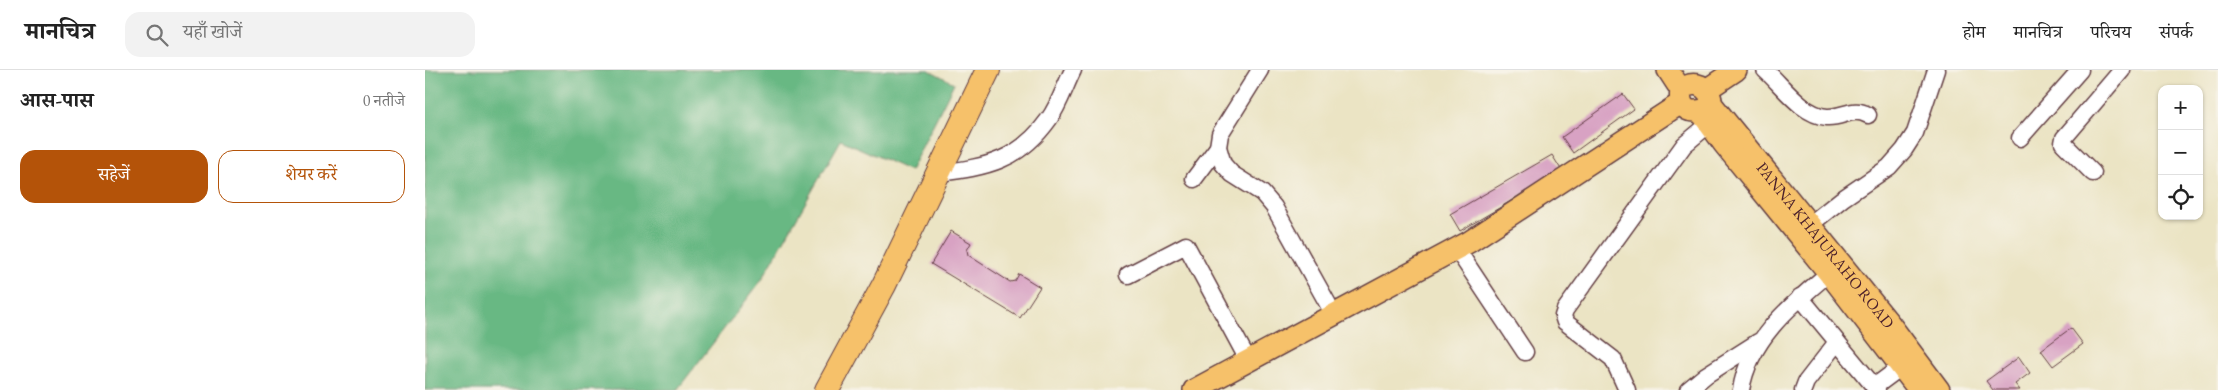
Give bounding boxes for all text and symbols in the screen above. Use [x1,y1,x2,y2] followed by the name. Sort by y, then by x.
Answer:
[125,12,475,57] search box
[25,15,95,46] text: मानचित्र
[183,19,242,44] text: यहाँ खोजें
[1963,20,1986,43] text: होम
[2014,20,2062,43] text: मानचित्र
[2090,20,2131,43] text: परिचय
[2159,20,2193,43] text: संपर्क
[143,21,171,49] icon: search
[2158,85,2203,220] map controls
[2158,85,2203,130] button: +
[20,86,93,113] text: आस-पास
[363,90,405,111] text: 0 नतीजे
[2158,130,2203,175] button: −
[20,150,208,203] button: सहेजें
[218,150,405,203] button: शेयर करें
[1752,158,1899,333] street label: PANNA KHAJURAHO ROAD
[2158,175,2203,220] button: locate

